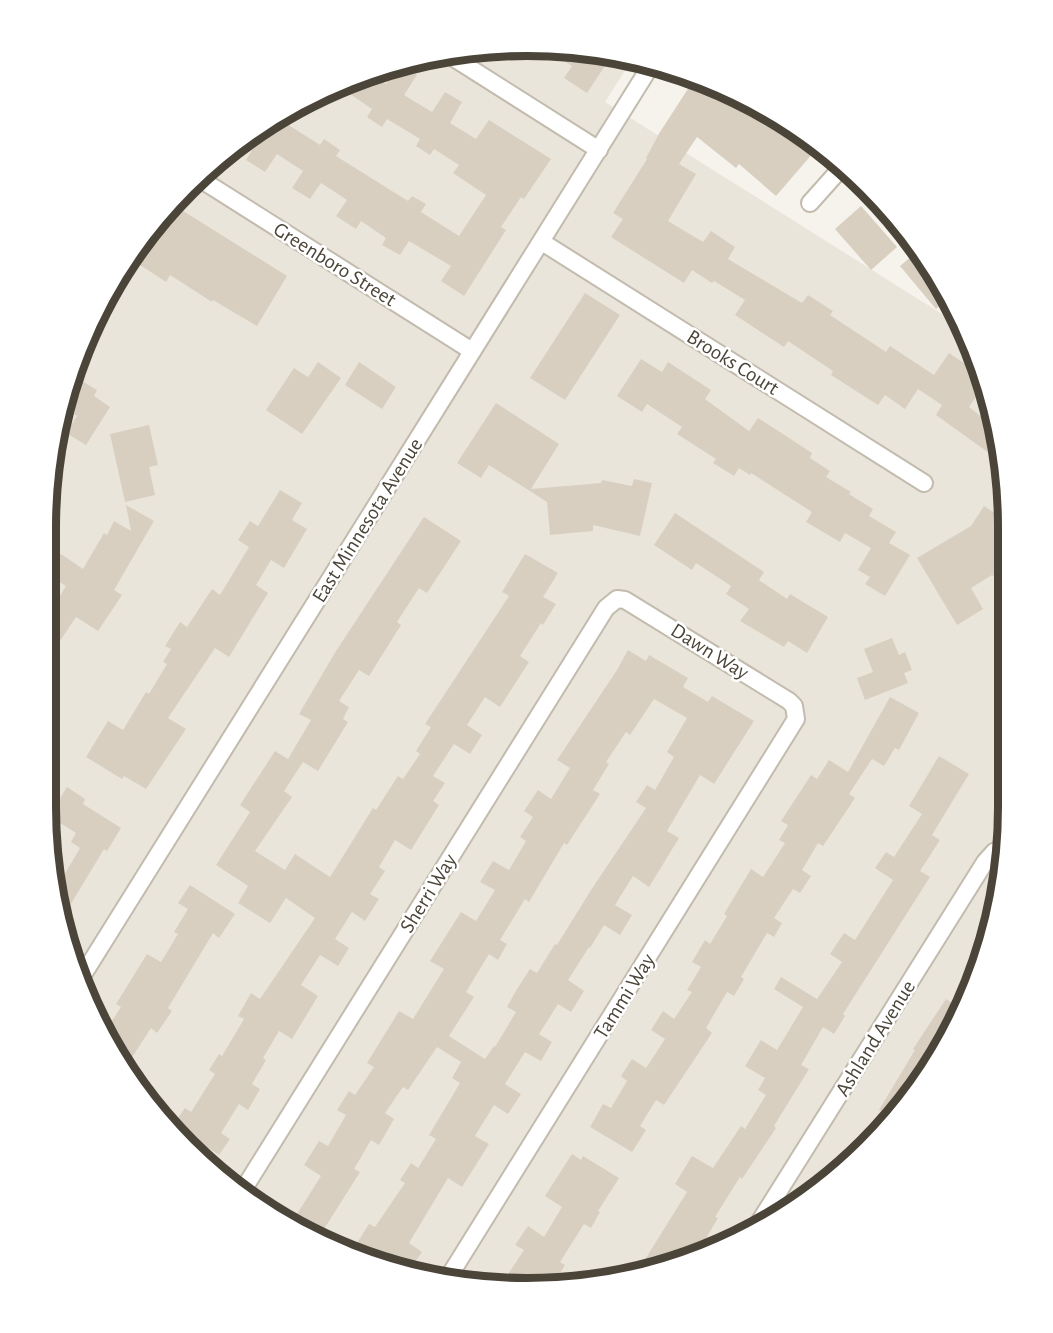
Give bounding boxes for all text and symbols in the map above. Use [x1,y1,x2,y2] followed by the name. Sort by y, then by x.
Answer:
[270,218,400,311] street label: Greenboro Street
[683,326,783,399] street label: Brooks Court
[308,434,426,606] street label: East Minnesota Avenue
[667,619,752,684] street label: Dawn Way
[396,850,461,936] street label: Sherri Way
[590,950,659,1043] street label: Tammi Way
[832,977,919,1100] street label: Ashland Avenue

